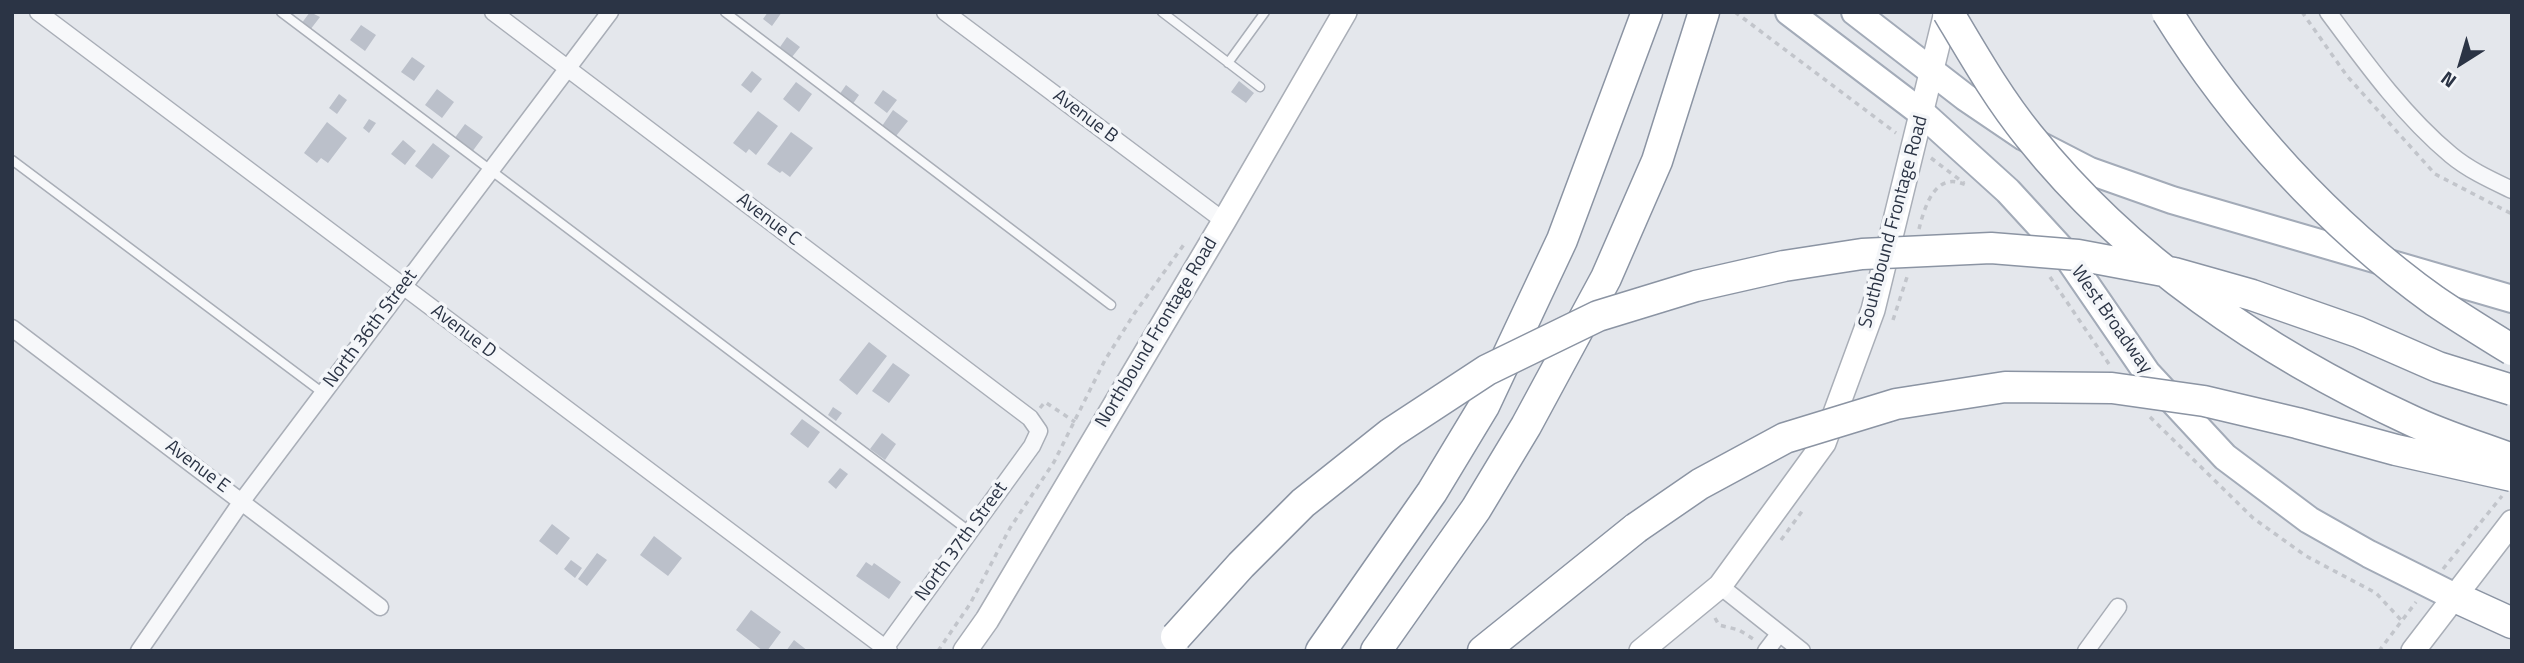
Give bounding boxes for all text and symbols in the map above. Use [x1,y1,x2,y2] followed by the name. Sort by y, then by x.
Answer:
[2426,28,2496,98] north arrow
[2434,65,2462,96] text: N
[1048,85,1122,149] street label: Avenue B
[1855,113,1933,331] street label: Southbound Frontage Road
[732,189,804,251] street label: Avenue C
[1091,234,1223,432] street label: Northbound Frontage Road
[2065,262,2157,378] street label: West Broadway
[319,266,423,392] street label: North 36th Street
[426,300,500,364] street label: Avenue D
[161,436,233,498] street label: Avenue E
[911,478,1013,606] street label: North 37th Street

